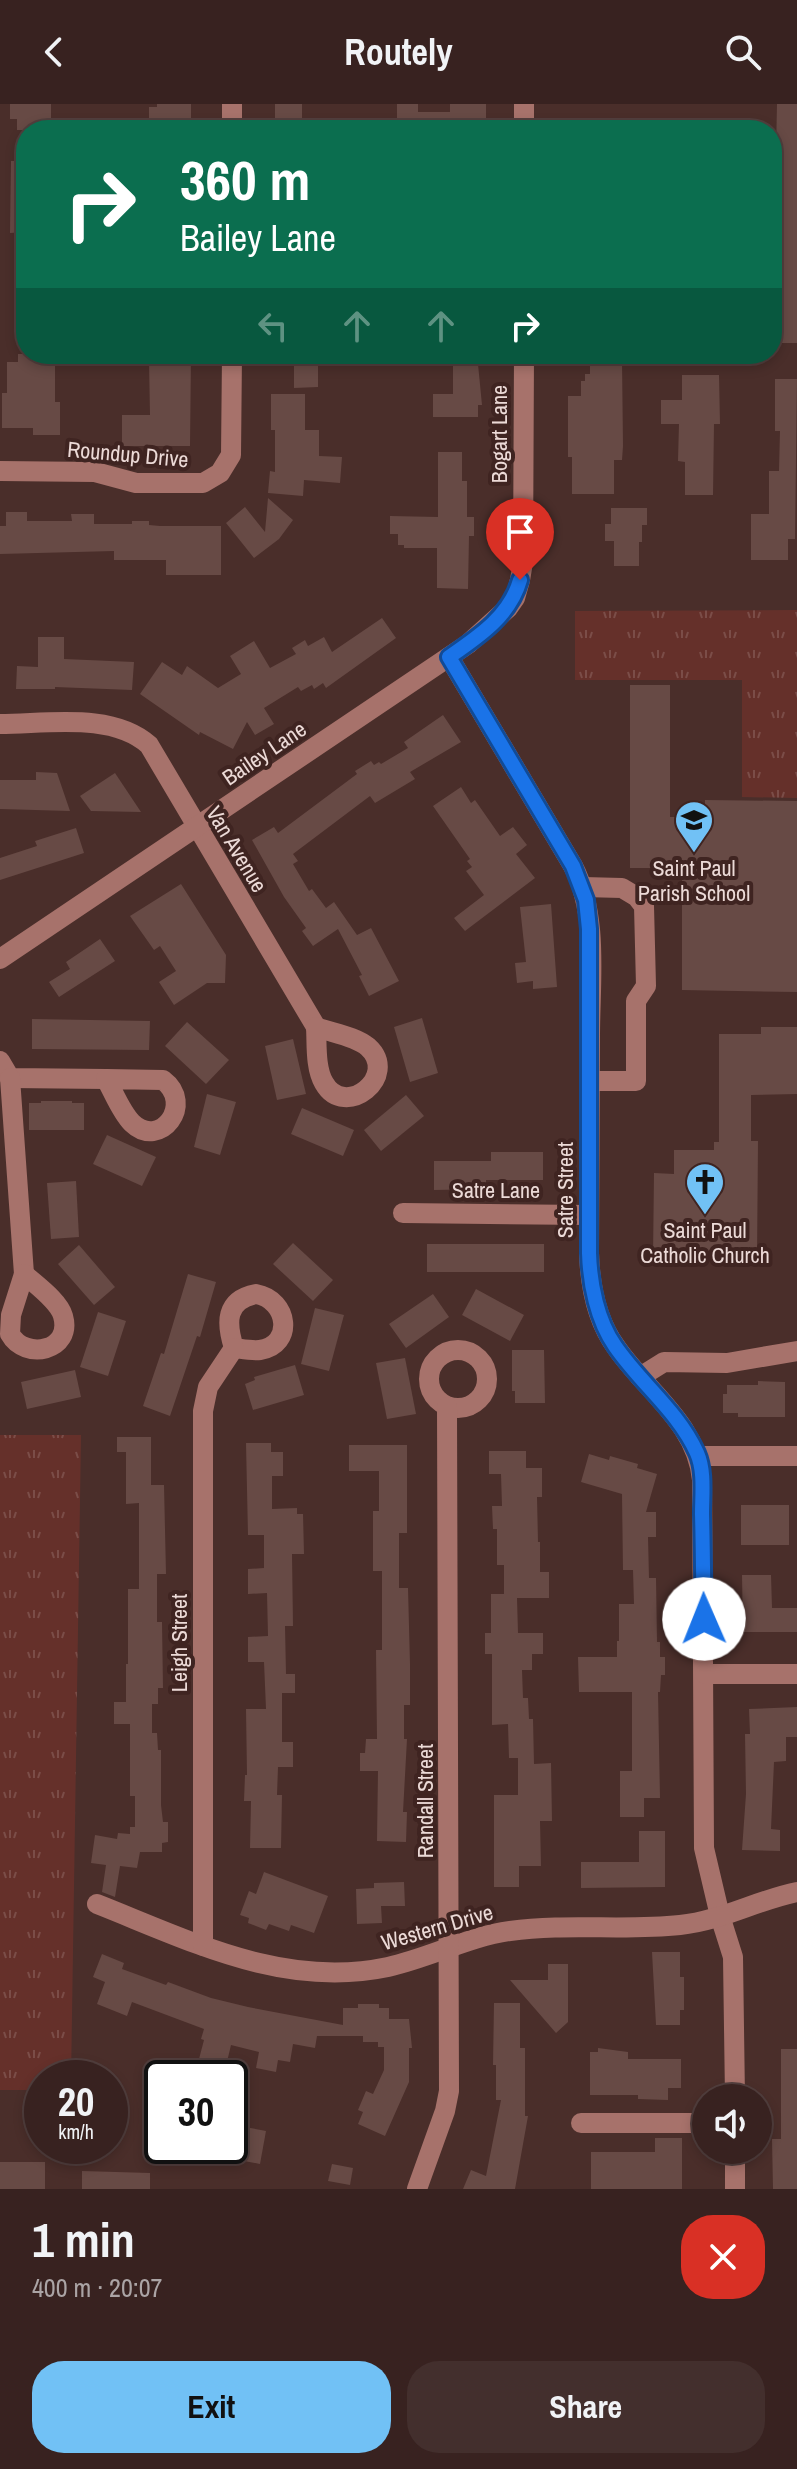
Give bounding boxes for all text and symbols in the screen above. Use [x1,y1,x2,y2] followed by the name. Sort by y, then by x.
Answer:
[344,28,453,76] text: Routely
[32,30,76,74] icon: back
[721,30,765,74] icon: search
[180,142,310,217] text: 360 m
[48,152,152,256] icon: right
[180,214,336,262] text: Bailey Lane
[251,304,295,348] icon: left
[335,304,379,348] icon: ahead
[419,304,463,348] icon: ahead
[503,304,547,348] icon: right
[484,385,514,483] street label: Bogart Lane
[66,434,190,474] street label: Roundup Drive
[486,498,554,580] pin
[498,510,542,554] icon: arrive
[216,714,312,792] street label: Bailey Lane
[673,799,715,854] school or university icon: Saint Paul Parish School
[200,800,274,898] street label: Van Avenue
[638,853,750,908] place label: Saint Paul Parish School
[550,1142,580,1238] street label: Satre Street
[684,1161,726,1216] church icon: Saint Paul Catholic Church
[452,1175,540,1205] street label: Satre Lane
[640,1215,770,1270] place label: Saint Paul Catholic Church
[662,1577,746,1661] position arrow
[164,1594,194,1692] street label: Leigh Street
[410,1744,440,1858] street label: Randall Street
[378,1897,496,1957] street label: Western Drive
[144,2060,248,2164] speed limit sign: 30
[58,2075,94,2128] text: 20
[692,2084,772,2164] map controls
[692,2084,772,2164] button: sound
[58,2118,94,2145] text: km/h
[32,2207,135,2272] text: 1 min
[681,2215,765,2299] button: close
[32,2270,162,2305] text: 400 m · 20:07
[32,2361,391,2453] button: Exit
[407,2361,765,2453] button: Share

